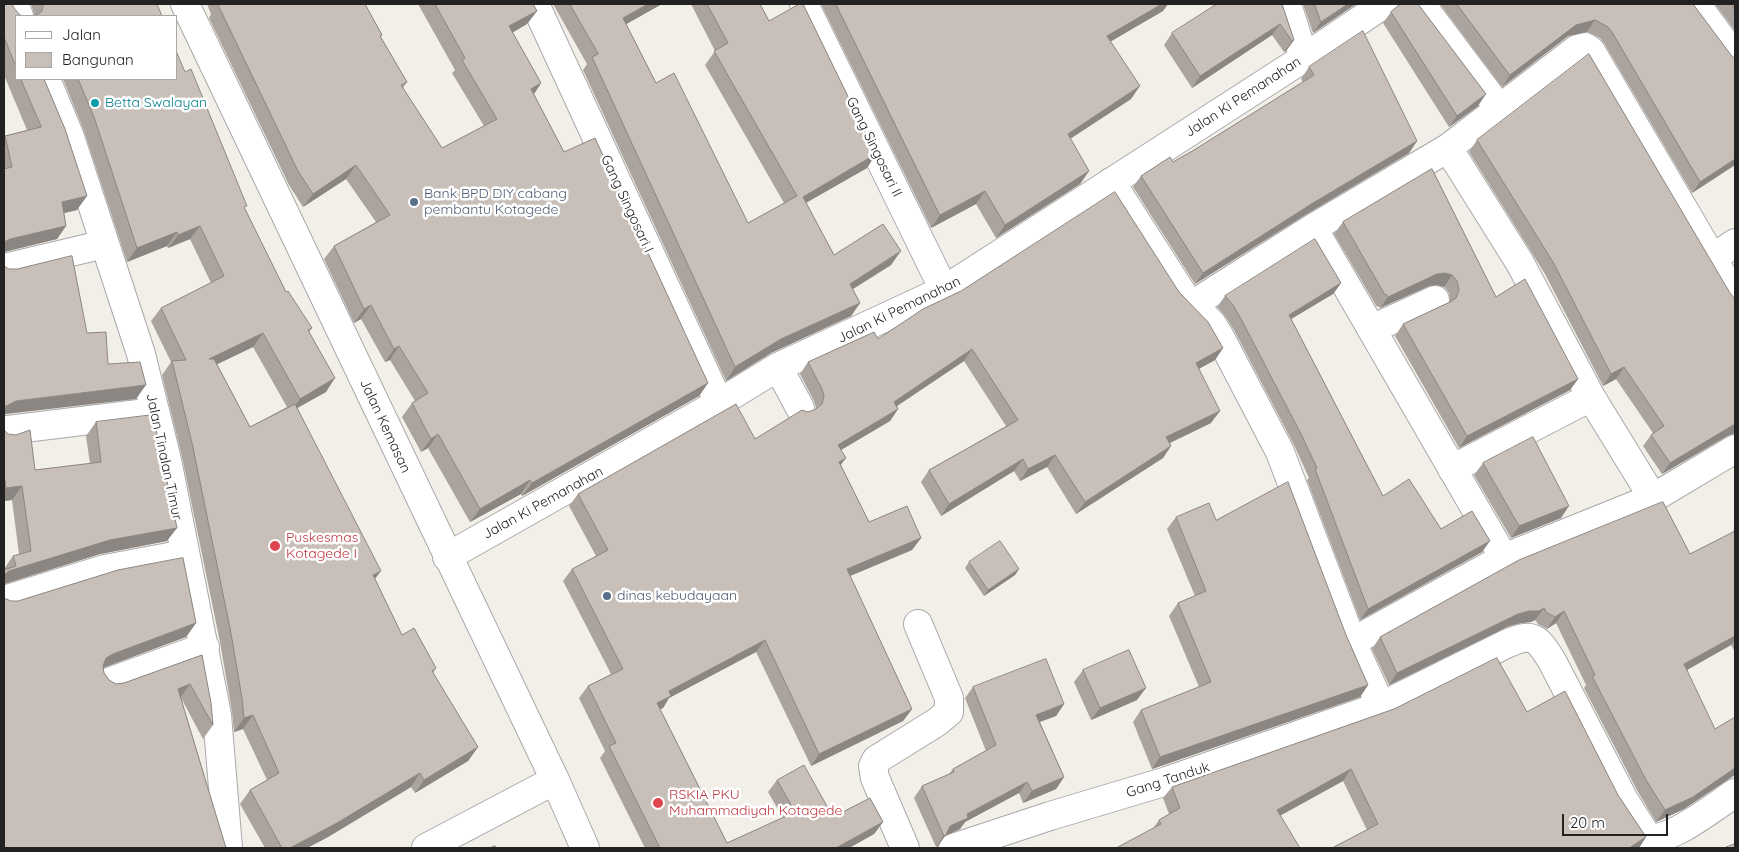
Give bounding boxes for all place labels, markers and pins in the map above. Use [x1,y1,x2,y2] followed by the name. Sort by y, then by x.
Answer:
[105,95,207,111] place label: Betta Swalayan
[89,97,101,109] marker: Betta Swalayan
[424,186,567,218] place label: Bank BPD DIY cabang pembantu Kotagede
[408,196,420,208] marker: Bank BPD DIY cabang pembantu Kotagede
[286,530,358,562] place label: Puskesmas Kotagede I
[268,539,282,553] marker: Puskesmas Kotagede I
[617,588,737,604] place label: dinas kebudayaan
[601,590,613,602] marker: dinas kebudayaan
[669,787,842,820] place label: RSKIA PKU Muhammadiyah Kotagede
[651,796,665,810] marker: RSKIA PKU Muhammadiyah Kotagede

